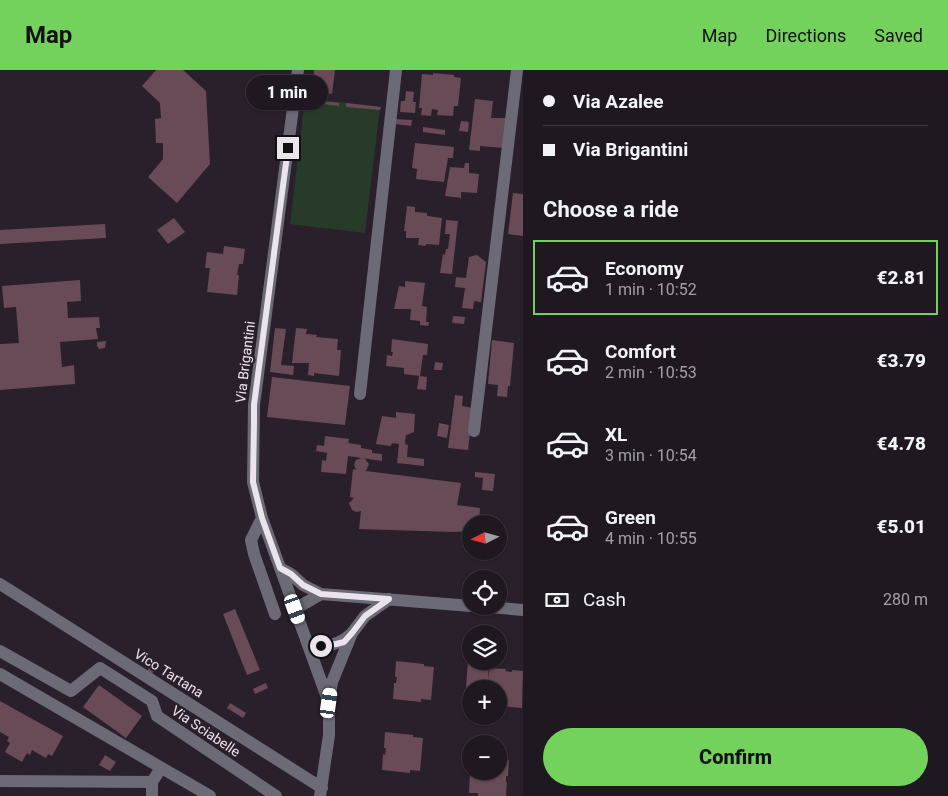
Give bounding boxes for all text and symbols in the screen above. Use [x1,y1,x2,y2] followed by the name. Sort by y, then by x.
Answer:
[25,21,72,49] text: Map
[702,25,737,46] text: Map
[765,25,846,46] text: Directions
[874,25,923,46] text: Saved
[247,75,329,110] callout: 1 min
[267,83,307,102] text: 1 min
[573,90,664,113] text: Via Azalee
[277,137,299,159] route end
[573,138,688,161] text: Via Brigantini
[543,197,679,222] text: Choose a ride
[545,255,590,300] icon: car
[605,257,684,280] text: Economy
[877,266,926,289] text: €2.81
[605,280,697,299] text: 1 min · 10:52
[232,320,258,404] street label: Via Brigantini
[545,338,590,383] icon: car
[605,340,676,363] text: Comfort
[877,349,926,372] text: €3.79
[605,363,697,382] text: 2 min · 10:53
[545,421,590,466] icon: car
[605,423,627,446] text: XL
[877,432,926,455] text: €4.78
[605,446,697,465] text: 3 min · 10:54
[545,504,590,549] icon: car
[605,506,656,529] text: Green
[462,515,508,560] north arrow
[462,515,507,780] map controls
[877,515,926,538] text: €5.01
[605,529,697,548] text: 4 min · 10:55
[462,570,507,615] button: locate
[543,586,571,614] icon: cash
[583,588,626,611] text: Cash
[883,590,928,609] text: 280 m
[282,592,307,626] car
[462,625,507,670] button: layers
[310,635,332,657] route start
[131,645,207,701] street label: Vico Tartana
[462,680,507,725] button: +
[319,687,338,719] car
[169,702,243,760] street label: Via Sciabelle
[543,728,928,786] button: Confirm
[462,735,507,780] button: −

